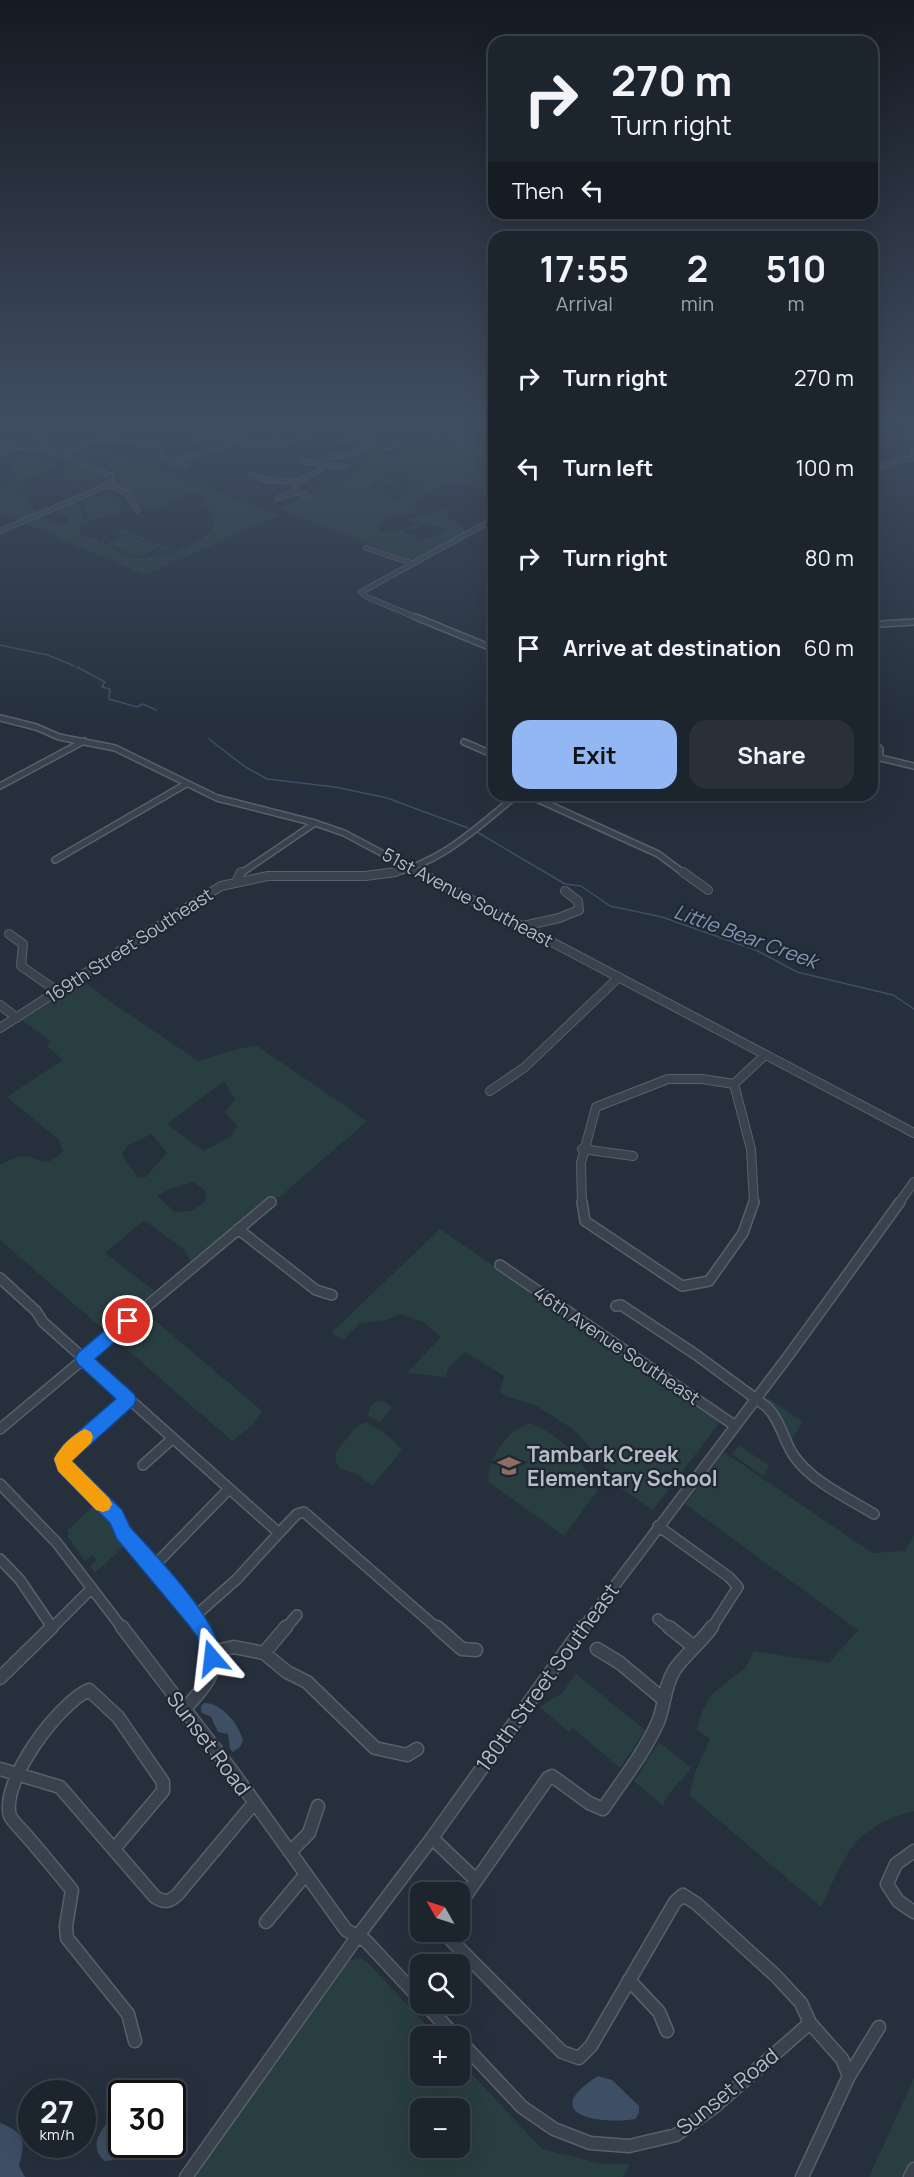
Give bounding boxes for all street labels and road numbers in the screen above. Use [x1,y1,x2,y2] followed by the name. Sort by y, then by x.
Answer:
[378,842,558,952] street label: 51st Avenue Southeast
[41,882,217,1008] street label: 169th Street Southeast
[529,1280,705,1410] street label: 46th Avenue Southeast
[469,1577,625,1777] street label: 180th Street Southeast
[161,1685,257,1801] street label: Sunset Road
[670,2041,784,2141] street label: Sunset Road

